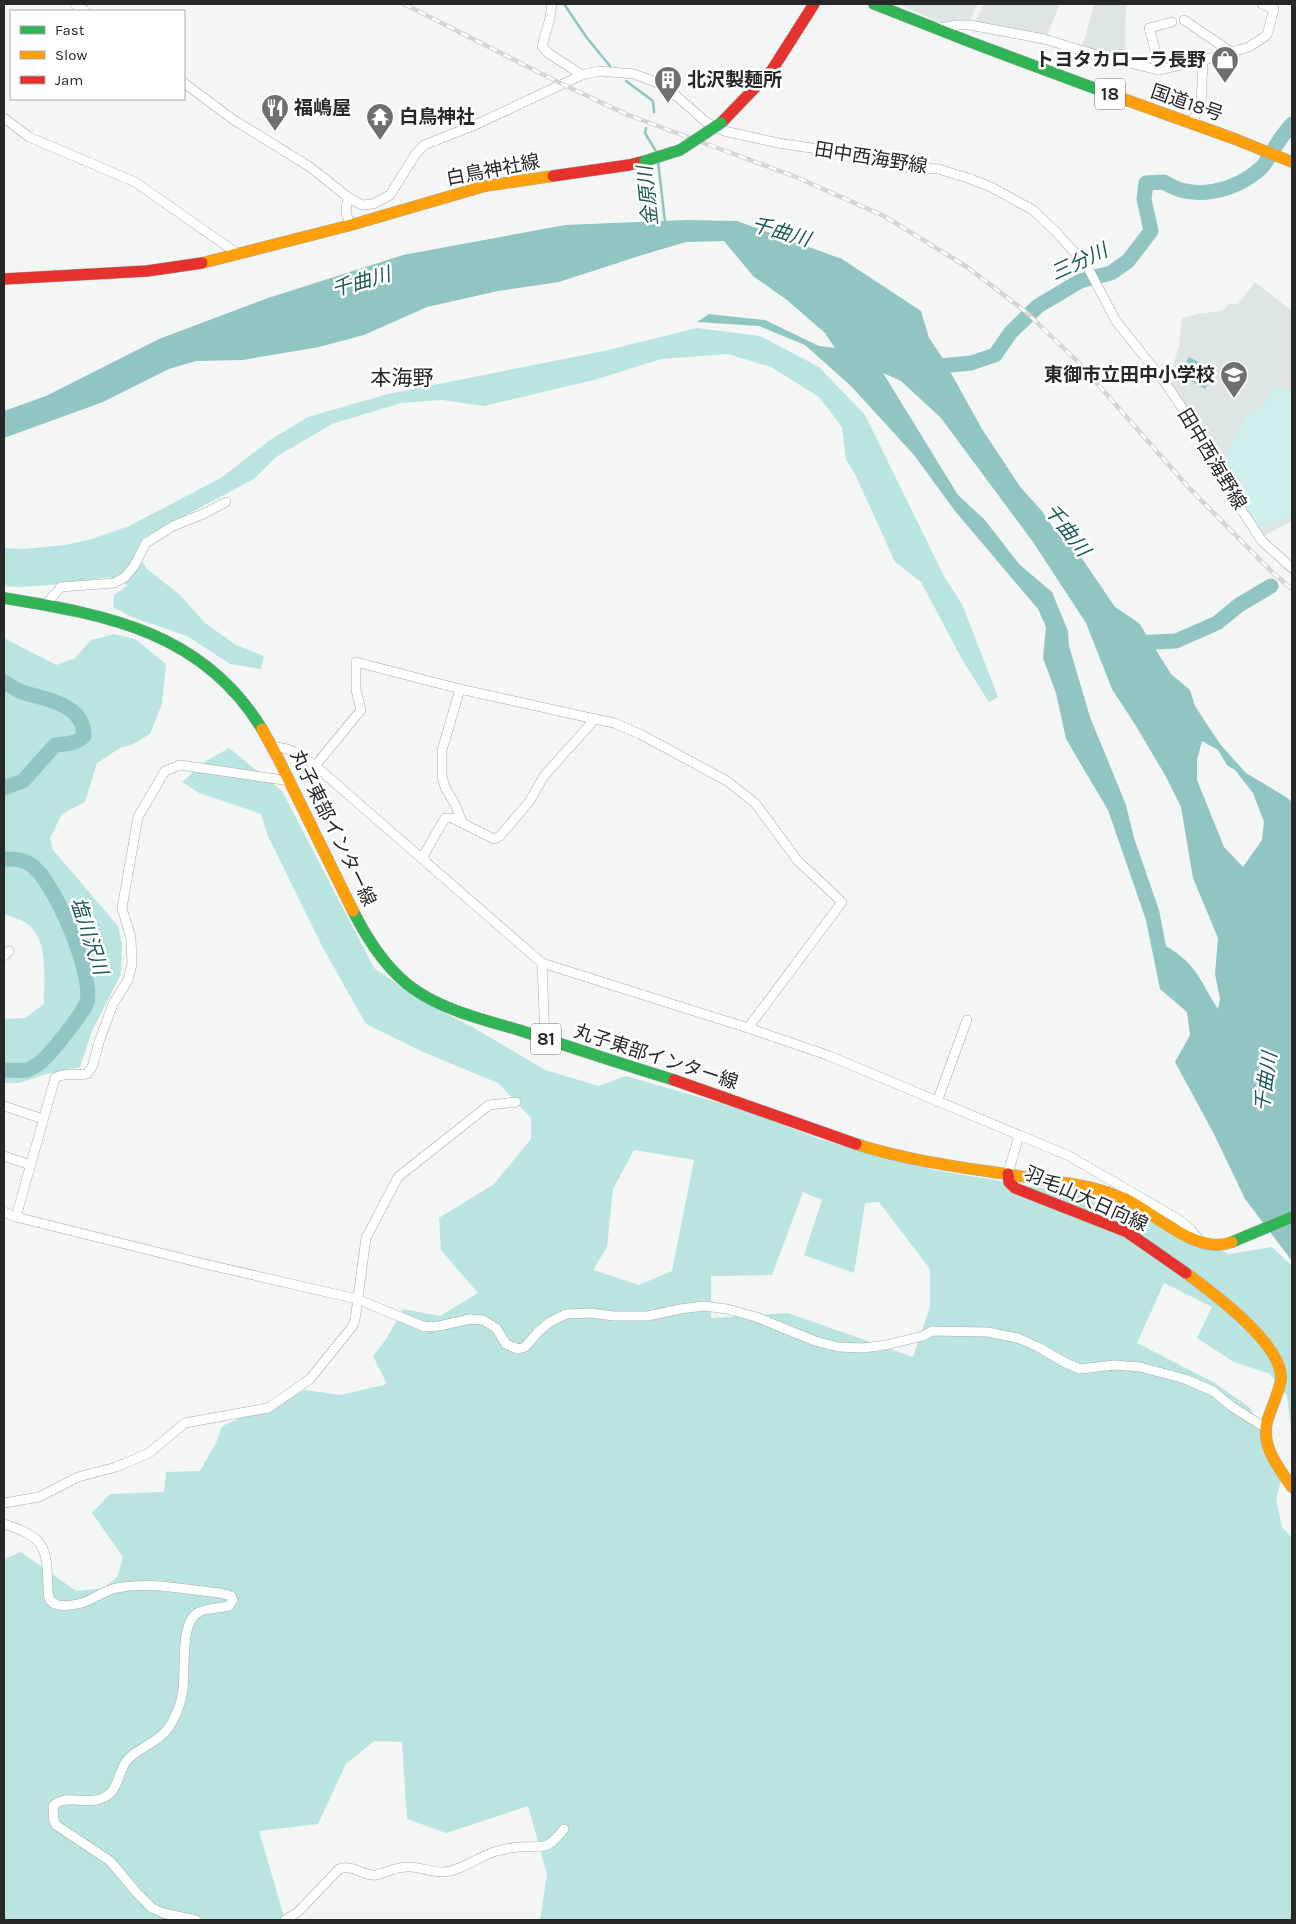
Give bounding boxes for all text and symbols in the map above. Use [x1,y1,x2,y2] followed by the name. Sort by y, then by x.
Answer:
[10,10,185,100] legend
[55,21,85,39] text: Fast
[1210,45,1240,84] shop icon: トヨタカローラ長野
[55,46,87,64] text: Slow
[1035,49,1206,71] place label: トヨタカローラ長野
[653,65,683,104] building icon: 北沢製麺所
[687,69,782,91] place label: 北沢製麺所
[55,71,83,89] text: Jam
[1095,78,1125,110] road number: 18
[1148,80,1226,126] street label: 国道18号
[260,93,290,132] restaurant icon: 福嶋屋
[294,97,351,119] place label: 福嶋屋
[365,102,395,141] temple icon: 白鳥神社
[399,106,475,128] place label: 白鳥神社
[813,138,929,178] street label: 田中西海野線
[444,150,542,190] street label: 白鳥神社線
[633,163,663,227] water label: 金原川
[749,213,815,252] water label: 千曲川
[1047,238,1113,285] water label: 三分川
[329,262,395,301] water label: 千曲川
[1219,360,1249,399] school or university icon: 東御市立田中小学校
[1044,364,1215,386] place label: 東御市立田中小学校
[371,366,434,390] district label: 本海野
[1173,404,1251,514] street label: 田中西海野線
[1039,499,1096,562] water label: 千曲川
[286,746,380,910] street label: 丸子東部インター線
[66,894,113,979] water label: 塩川沢川
[571,1020,741,1094] street label: 丸子東部インター線
[531,1024,561,1054] road number: 81
[1250,1049,1282,1113] water label: 千曲川
[1021,1162,1151,1236] street label: 羽毛山大日向線

